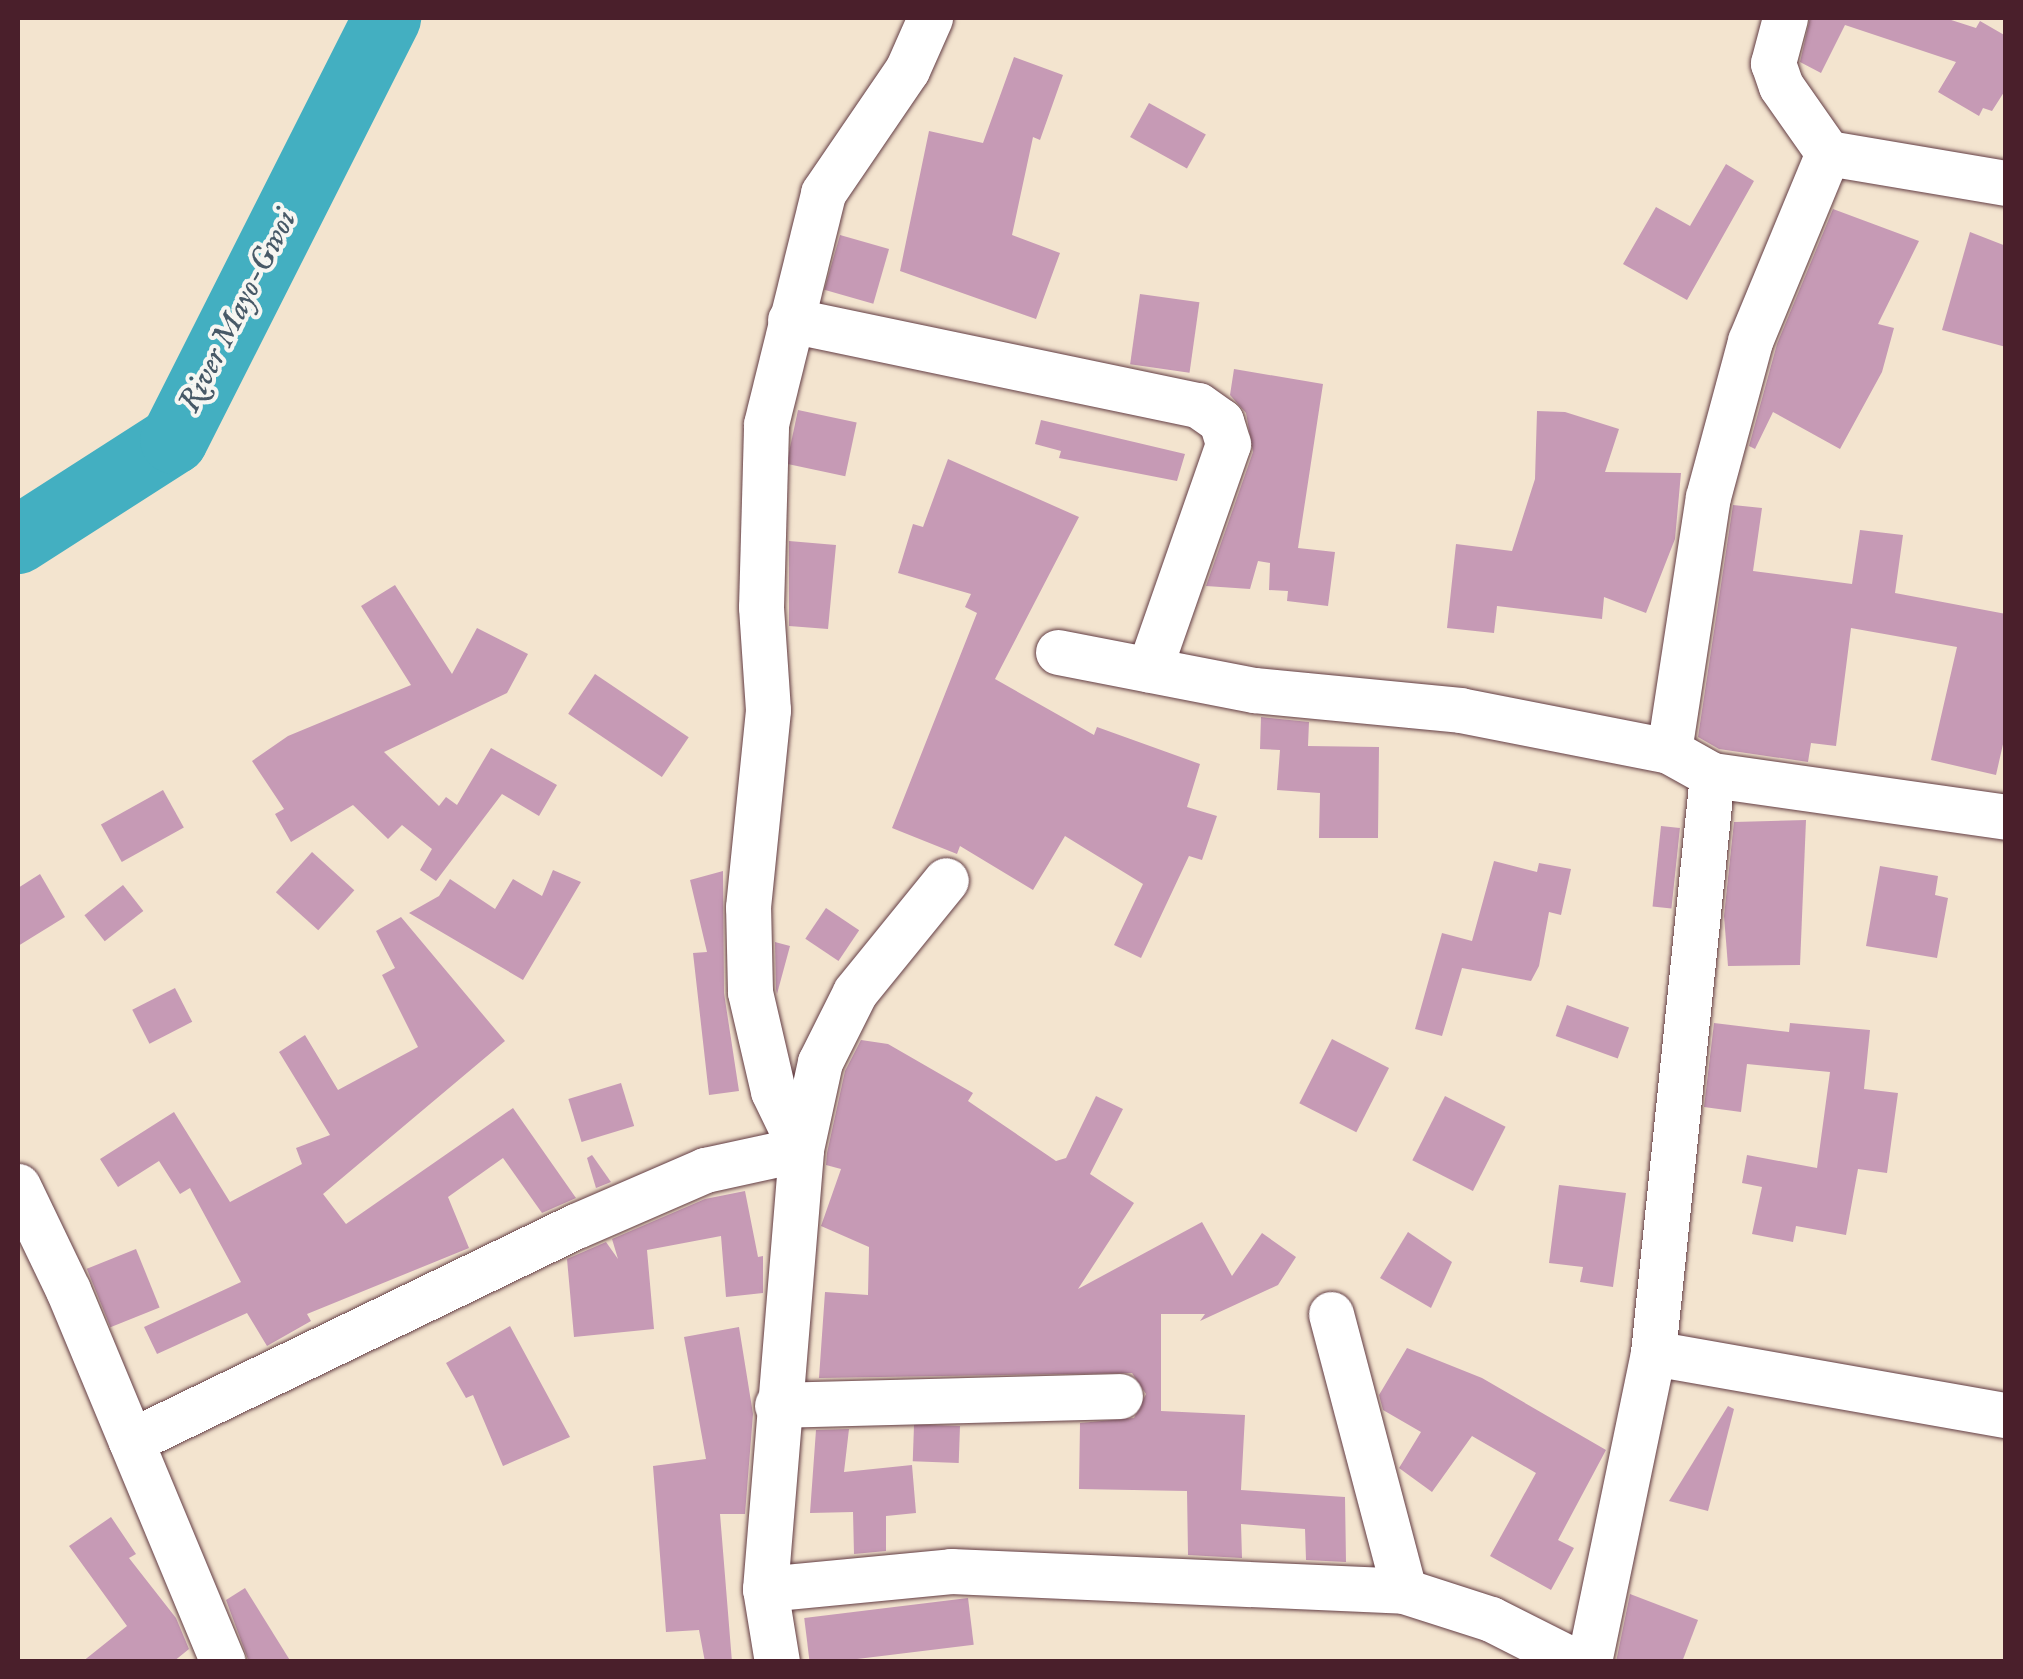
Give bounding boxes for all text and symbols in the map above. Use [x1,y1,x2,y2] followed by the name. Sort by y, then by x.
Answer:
[172,204,306,420] water label: River Mayo-Gwoi

